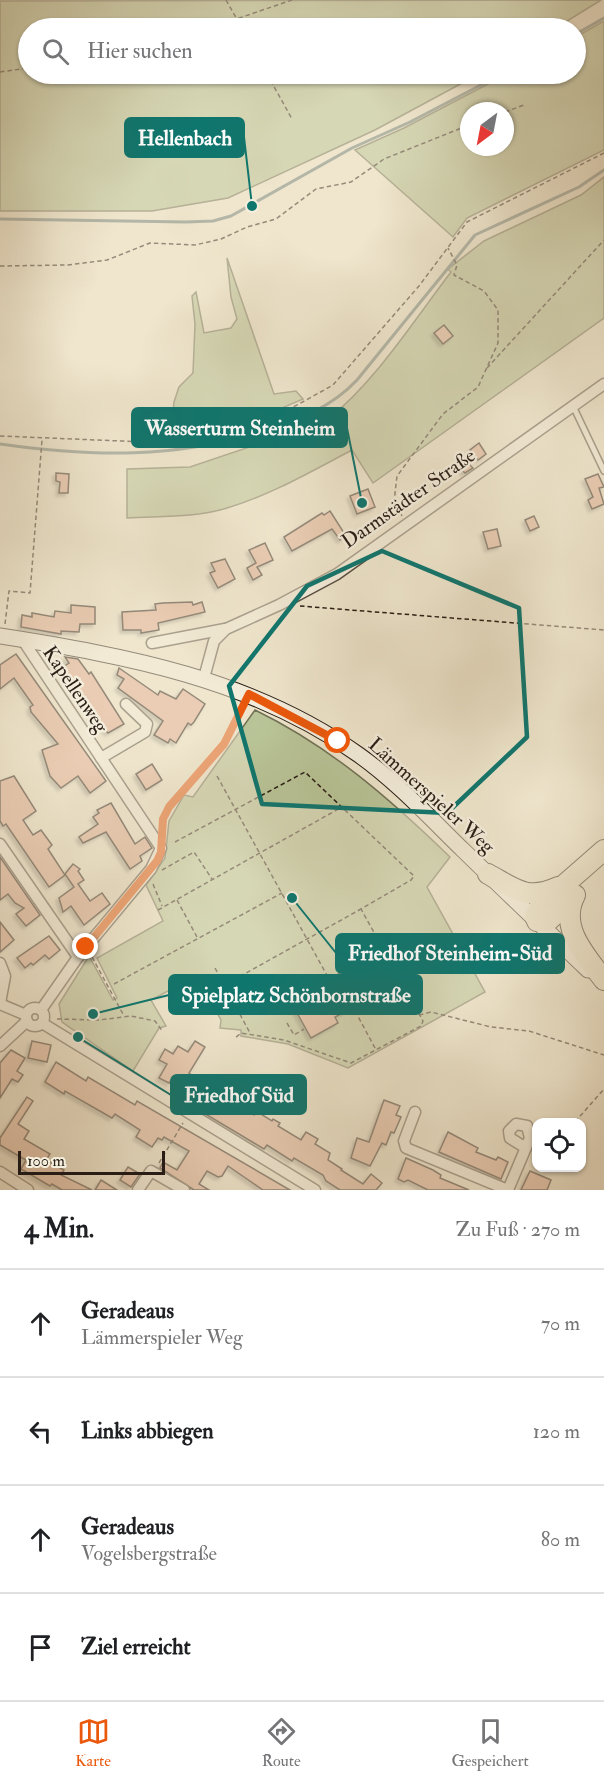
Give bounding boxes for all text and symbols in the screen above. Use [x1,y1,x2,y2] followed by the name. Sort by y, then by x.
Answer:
[18,18,586,84] search box
[39,35,72,68] icon: search
[87,37,193,65] text: Hier suchen
[460,102,514,156] north arrow
[125,118,244,157] callout: Hellenbach
[138,125,232,152] text: Hellenbach
[132,408,347,447] callout: Wasserturm Steinheim
[144,415,336,442] text: Wasserturm Steinheim
[337,443,480,554] street label: Darmstädter Straße
[37,641,114,739] street label: Kapellenweg
[324,727,350,753] route start
[363,732,501,860] street label: Lämmerspieler Weg
[72,933,98,959] route end
[336,934,564,973] callout: Friedhof Steinheim-Süd
[348,940,553,967] text: Friedhof Steinheim-Süd
[169,975,422,1014] callout: Spielplatz Schönbornstraße
[181,982,411,1009] text: Spielplatz Schönbornstraße
[171,1075,306,1114] callout: Friedhof Süd
[184,1082,295,1109] text: Friedhof Süd
[532,1118,586,1172] map controls
[532,1118,586,1172] button: locate
[18,1148,165,1176] scale bar
[27,1151,65,1171] text: 100 m
[24,1213,94,1245] text: 4 Min.
[456,1217,580,1242] text: Zu Fuß · 270 m
[81,1297,174,1325] text: Geradeaus
[24,1307,57,1340] icon: ahead
[541,1311,580,1336] text: 70 m
[81,1325,243,1350] text: Lämmerspieler Weg
[24,1415,57,1448] icon: left
[81,1417,214,1445] text: Links abbiegen
[533,1419,580,1444] text: 120 m
[81,1513,174,1541] text: Geradeaus
[24,1523,57,1556] icon: ahead
[541,1527,580,1552] text: 80 m
[81,1541,217,1566] text: Vogelsbergstraße
[24,1631,57,1664] icon: arrive
[81,1633,191,1661] text: Ziel erreicht
[75,1715,111,1771] tab: Karte
[262,1715,301,1771] tab: Route
[451,1715,529,1771] tab: Gespeichert

